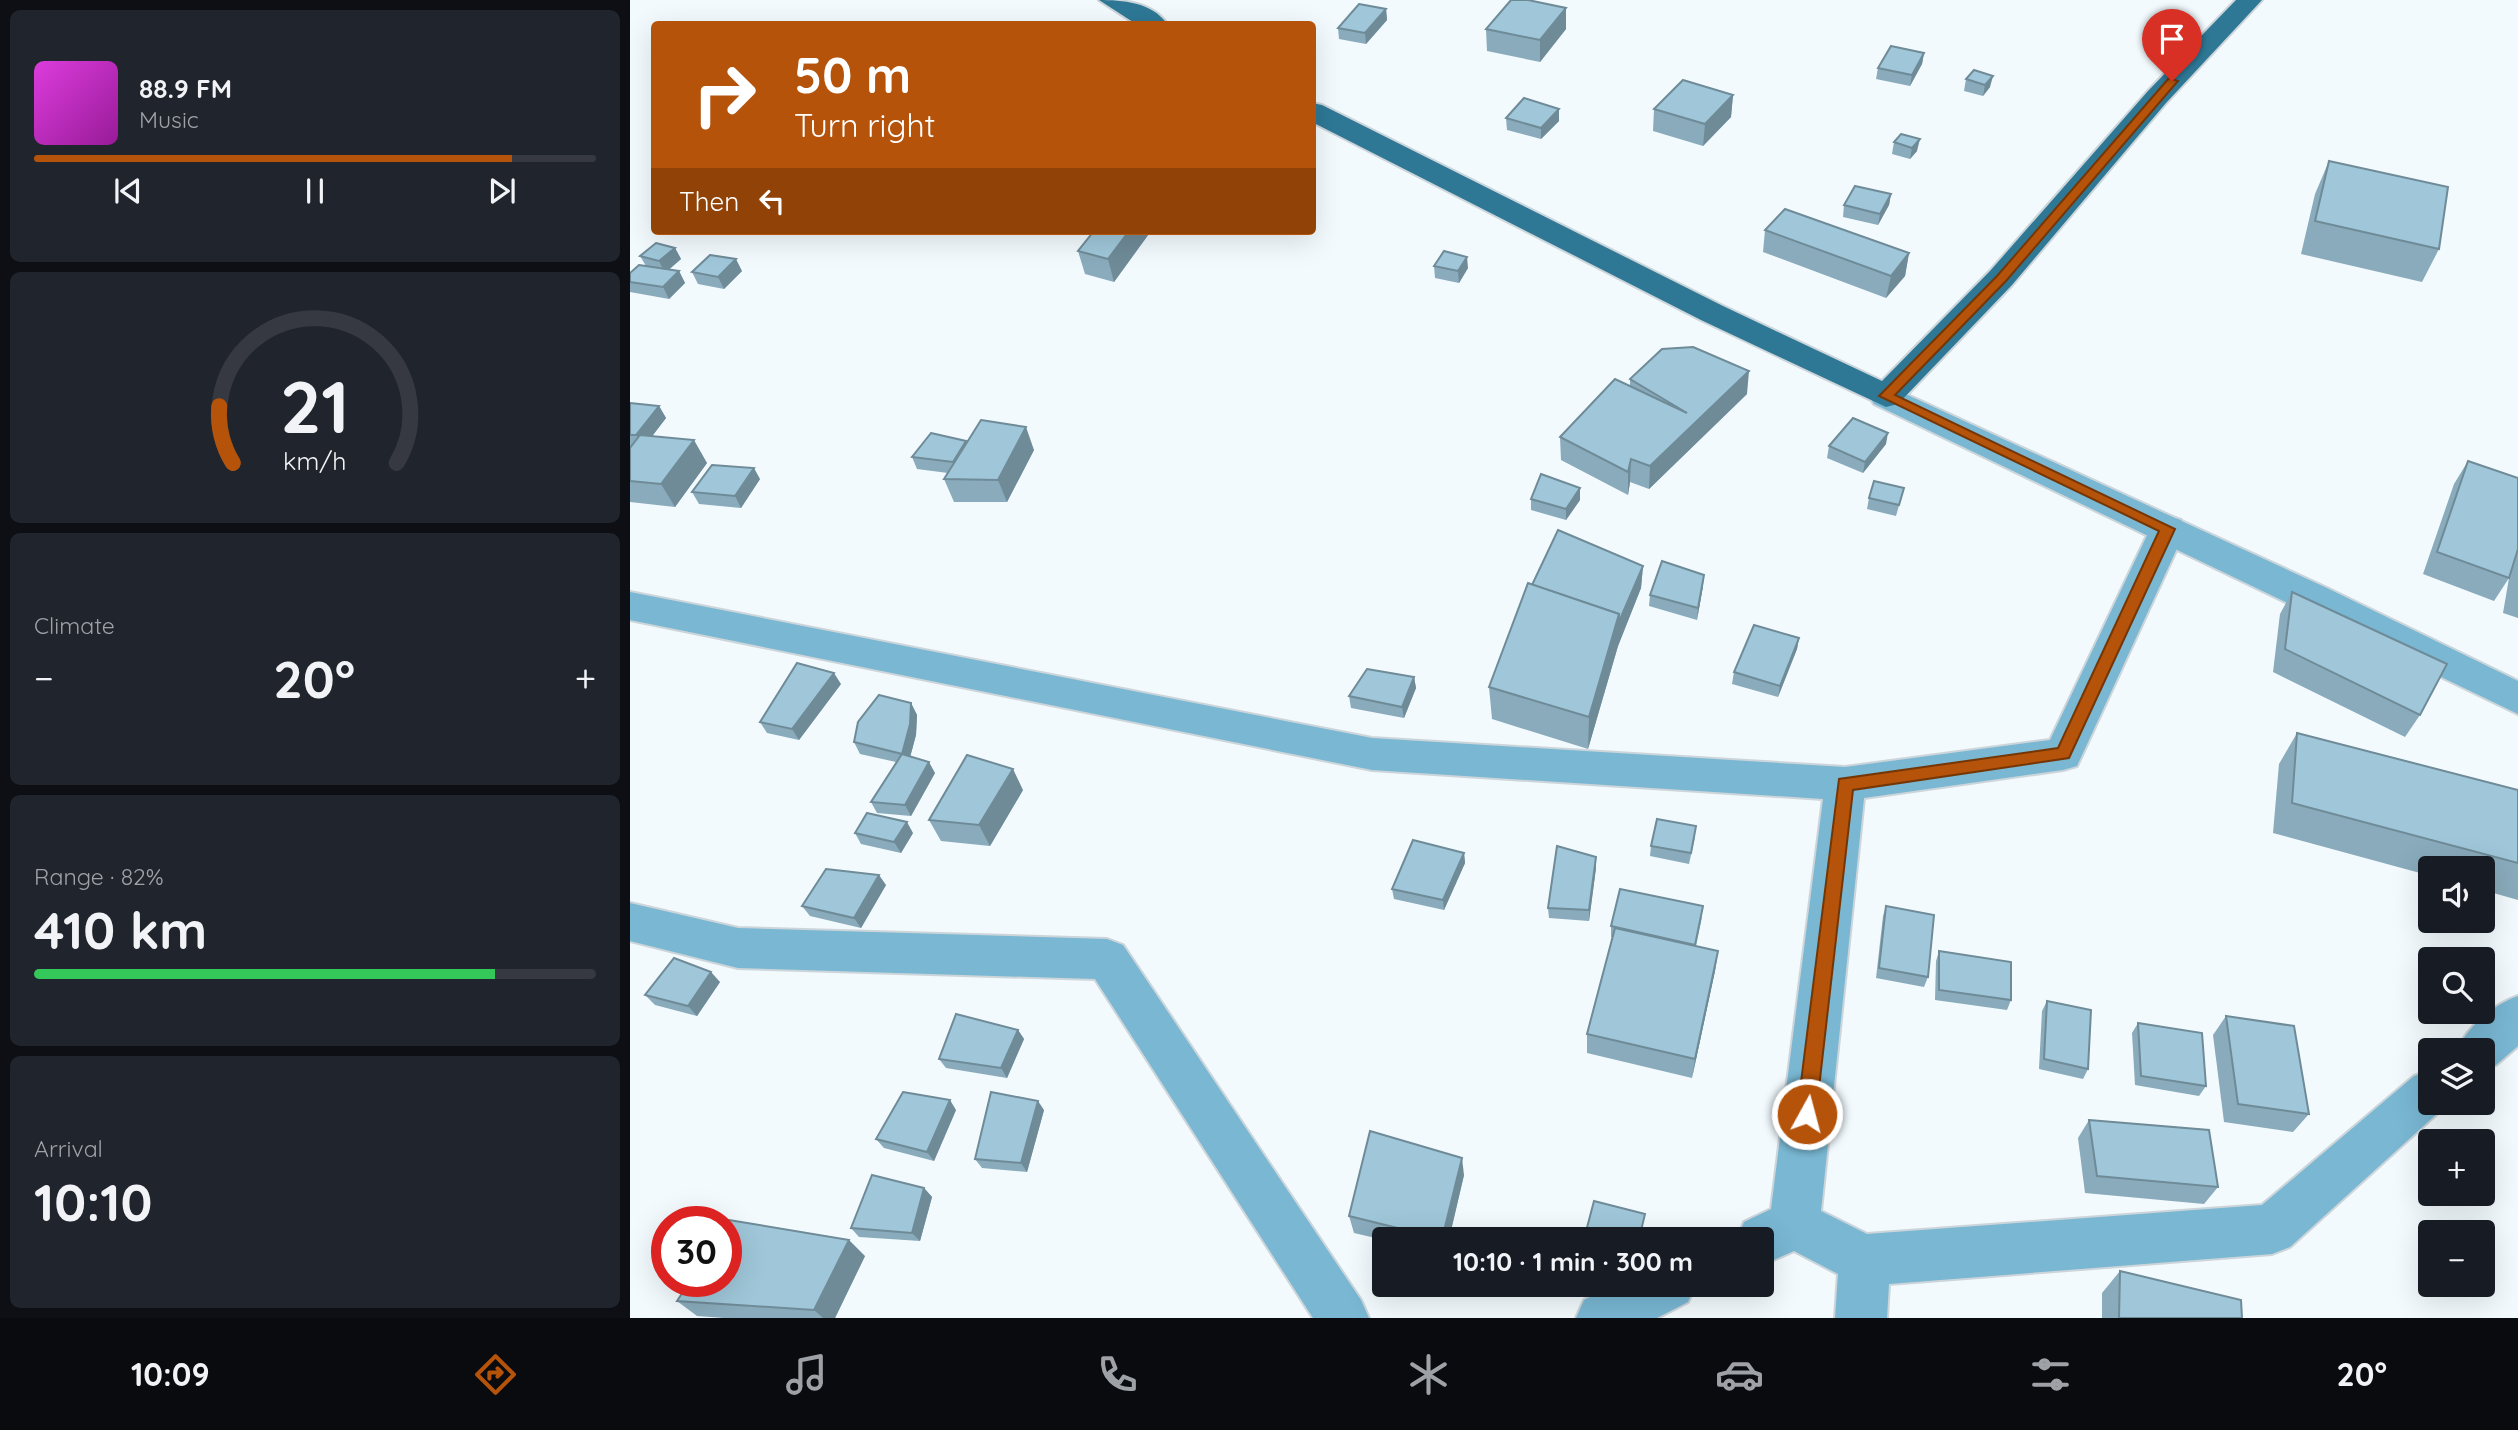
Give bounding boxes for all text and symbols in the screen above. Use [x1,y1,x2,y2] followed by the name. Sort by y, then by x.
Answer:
[2142,9,2202,81] pin
[2153,20,2191,58] icon: arrive
[794,44,911,105] text: 50 m
[679,49,770,140] icon: right
[139,72,232,105] text: 88.9 FM
[139,105,199,134] text: Music
[794,105,935,145] text: Turn right
[109,172,147,210] icon: previous
[296,172,334,210] icon: pause
[483,172,521,210] icon: next
[753,182,791,220] icon: left
[679,185,739,218] text: Then
[280,361,350,452] text: 21
[283,445,347,476] text: km/h
[34,611,115,640] text: Climate
[273,646,355,711] text: 20°
[34,654,54,702] text: −
[575,654,596,702] text: +
[2418,856,2495,1297] map controls
[2418,856,2495,933] button: sound
[34,862,164,891] text: Range · 82%
[34,897,207,962] text: 410 km
[2418,947,2495,1024] button: search
[2418,1038,2495,1115] button: layers
[1770,1077,1844,1151] position arrow
[2418,1129,2495,1206] button: +
[34,1134,103,1163] text: Arrival
[34,1169,153,1234] text: 10:10
[651,1206,742,1297] speed limit sign: 30
[2418,1220,2495,1297] button: −
[1453,1245,1693,1278] text: 10:10 · 1 min · 300 m
[471,1350,520,1399] icon: directions
[782,1350,831,1399] icon: music
[1093,1350,1142,1399] icon: phone
[1404,1350,1453,1399] icon: climate
[1715,1350,1764,1399] icon: car
[2026,1350,2075,1399] icon: filters
[131,1354,210,1394] text: 10:09
[2337,1354,2387,1394] text: 20°

